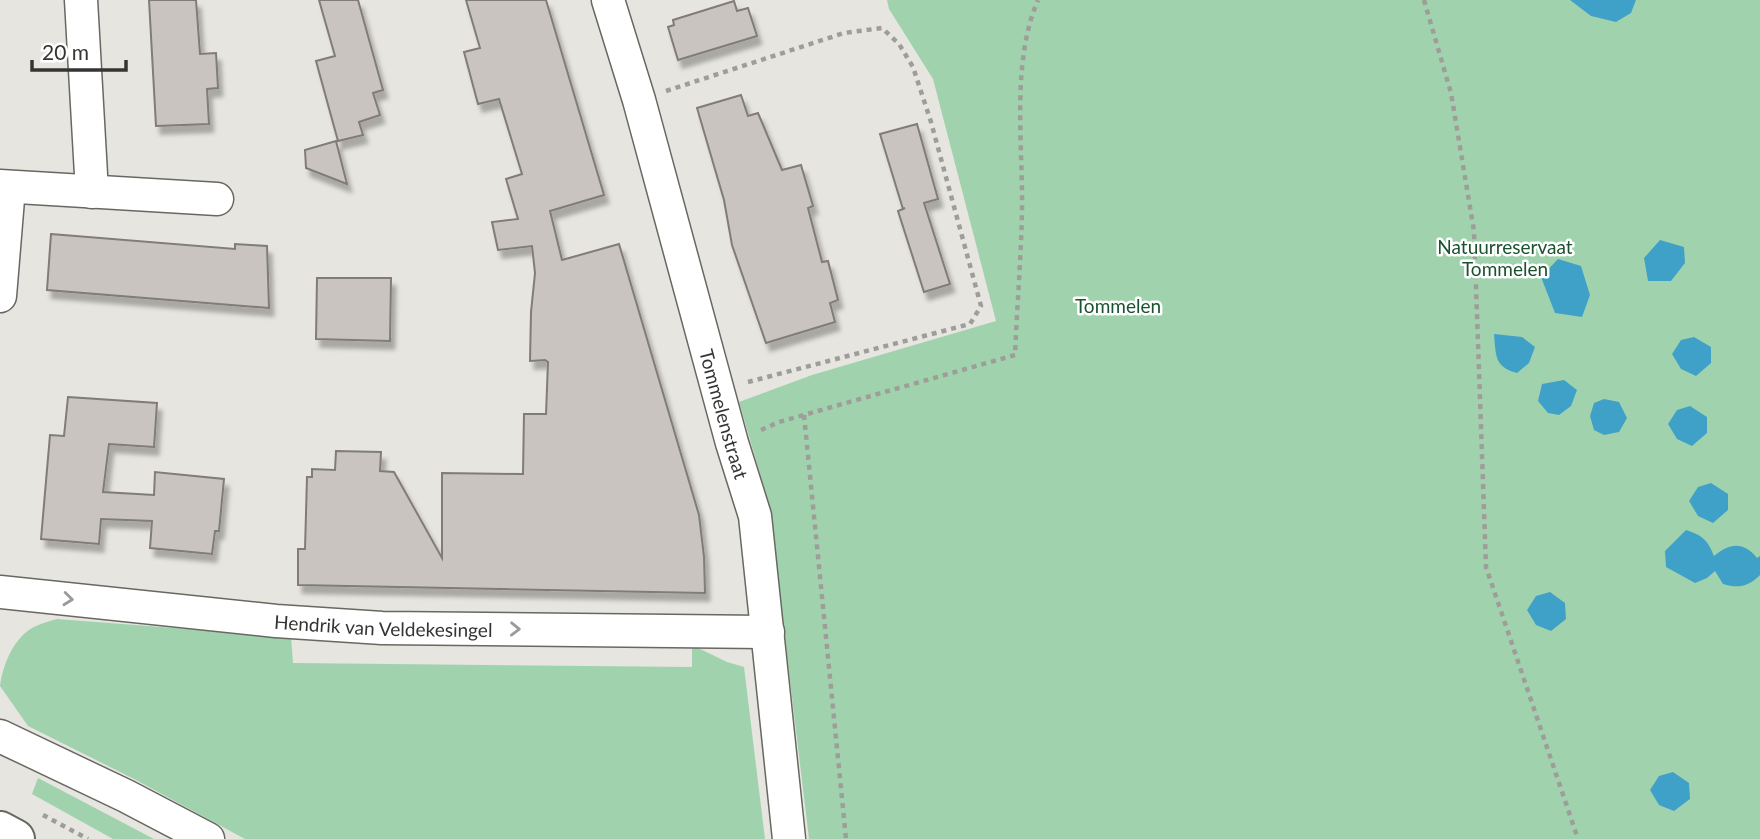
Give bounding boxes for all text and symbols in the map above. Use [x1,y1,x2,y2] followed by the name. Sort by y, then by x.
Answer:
[32,28,126,72] scale bar
[42,39,89,64] text: 20 m
[1437,235,1573,280] park label: Natuurreservaat Tommelen
[1075,294,1161,317] park label: Tommelen
[696,347,754,482] street label: Tommelenstraat
[63,591,74,606] one-way arrow
[274,609,493,641] street label: Hendrik van Veldekesingel
[510,621,521,637] one-way arrow

